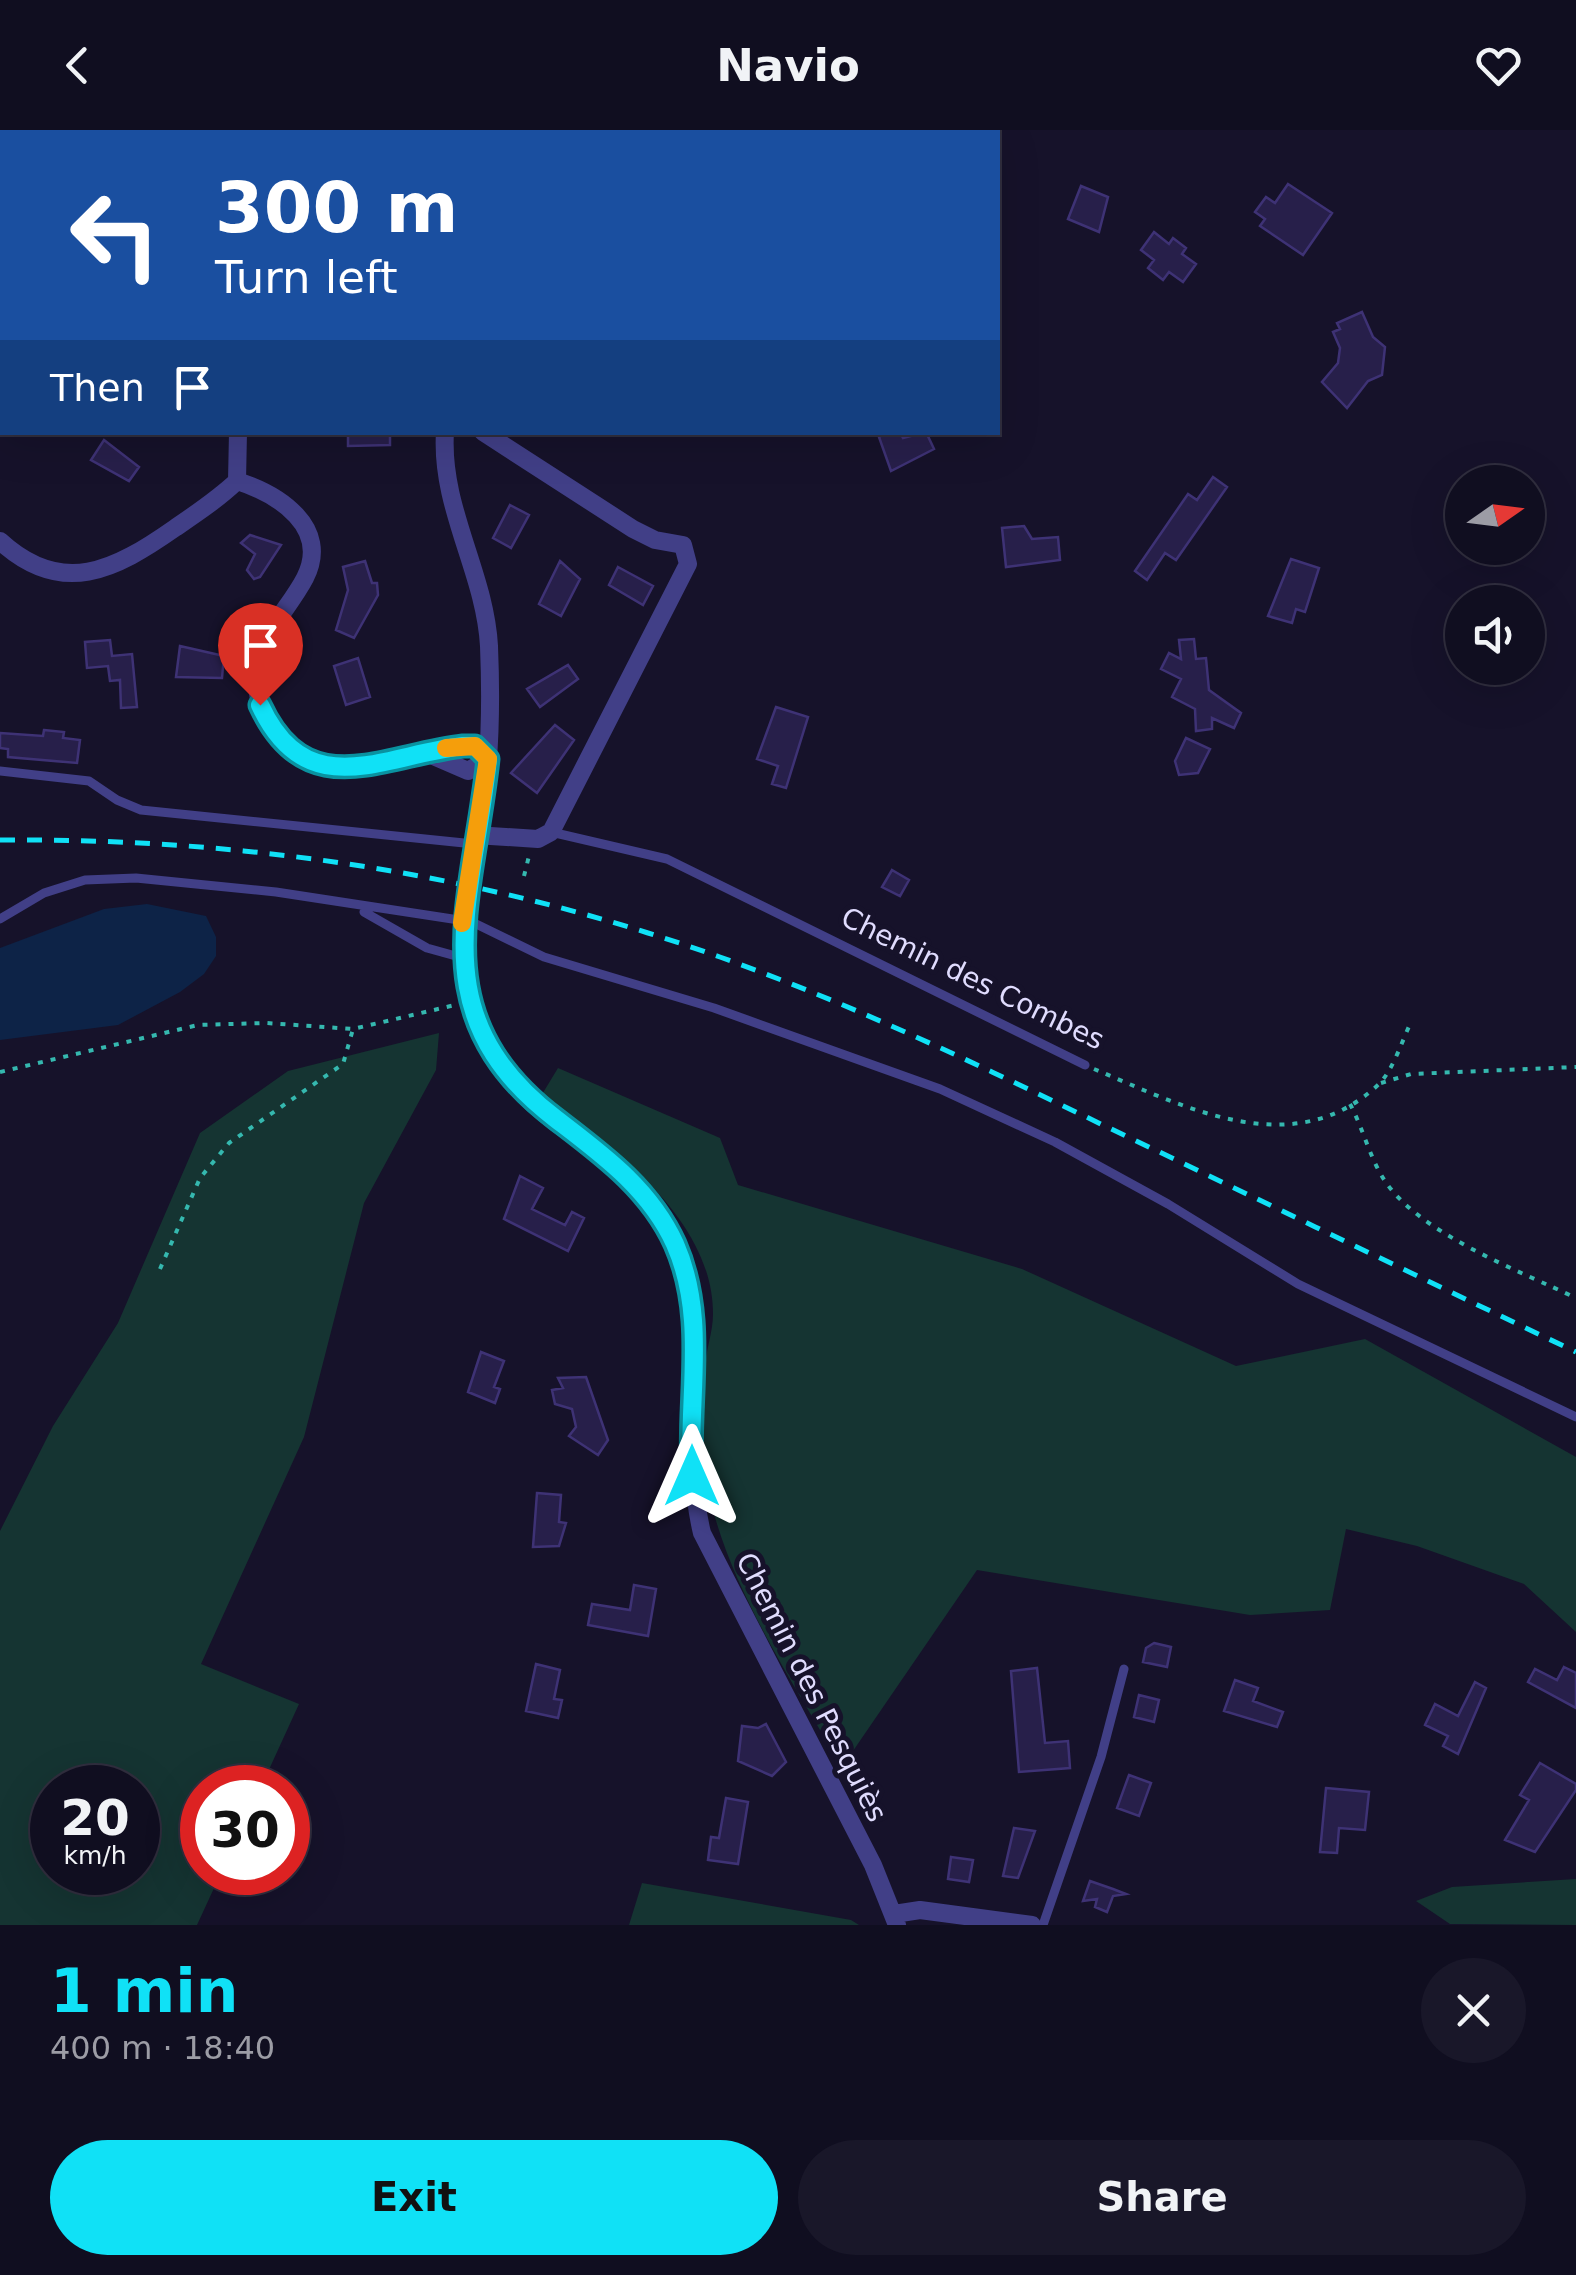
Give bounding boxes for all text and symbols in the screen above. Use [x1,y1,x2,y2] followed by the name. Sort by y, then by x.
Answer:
[50,38,105,93] icon: back
[1471,38,1526,93] icon: heart
[716,39,860,92] text: Navio
[215,167,458,249] text: 300 m
[50,170,180,300] icon: left
[215,251,398,304] text: Turn left
[165,360,220,415] icon: arrive
[50,366,145,410] text: Then
[1445,465,1545,565] north arrow
[1445,465,1545,685] map controls
[1445,585,1545,685] button: sound
[218,603,303,706] pin
[233,618,288,673] icon: arrive
[836,900,1110,1056] street label: Chemin des Combes
[640,1424,744,1528] position arrow
[729,1547,894,1827] street label: Chemin des Pesquiès
[180,1765,310,1895] speed limit sign: 30
[60,1789,130,1847] text: 20
[63,1841,127,1870] text: km/h
[50,1956,238,2026] text: 1 min
[1421,1958,1526,2063] button: close
[50,2029,275,2067] text: 400 m · 18:40
[50,2140,778,2255] button: Exit
[798,2140,1526,2255] button: Share

